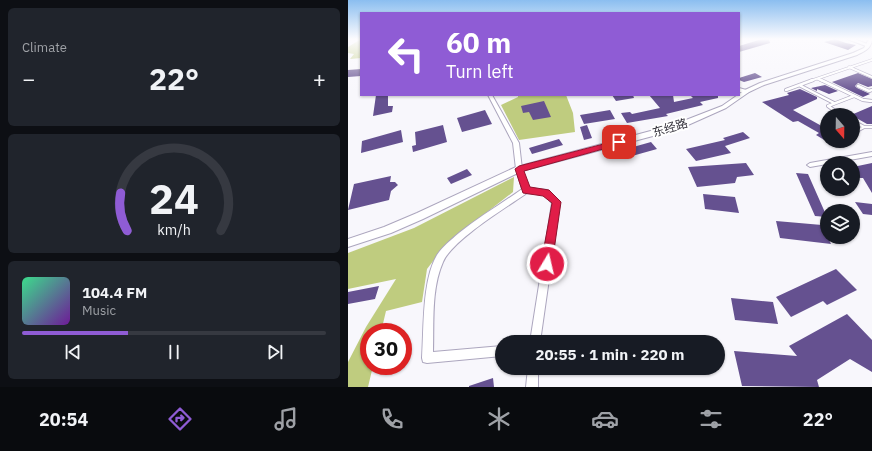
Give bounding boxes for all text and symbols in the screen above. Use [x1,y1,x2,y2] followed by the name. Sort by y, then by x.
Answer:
[446,24,511,61] text: 60 m
[380,28,432,80] icon: left
[22,39,67,56] text: Climate
[149,59,199,98] text: 22°
[446,60,514,83] text: Turn left
[22,64,35,93] text: −
[313,64,326,93] text: +
[820,108,860,148] north arrow
[820,108,860,244] map controls
[650,115,689,140] street label: 东经路
[602,125,636,159] pin
[608,131,630,153] icon: arrive
[820,156,860,196] button: search
[149,171,199,225] text: 24
[820,204,860,244] button: layers
[157,220,191,239] text: km/h
[526,243,568,285] position arrow
[82,283,147,302] text: 104.4 FM
[82,302,116,319] text: Music
[360,323,412,375] speed limit sign: 30
[62,341,84,363] icon: previous
[163,341,185,363] icon: pause
[264,341,286,363] icon: next
[536,345,684,364] text: 20:55 · 1 min · 220 m
[166,405,194,433] icon: directions
[272,405,300,433] icon: music
[378,405,406,433] icon: phone
[485,405,513,433] icon: climate
[591,405,619,433] icon: car
[697,405,725,433] icon: filters
[39,408,88,431] text: 20:54
[803,408,833,431] text: 22°

